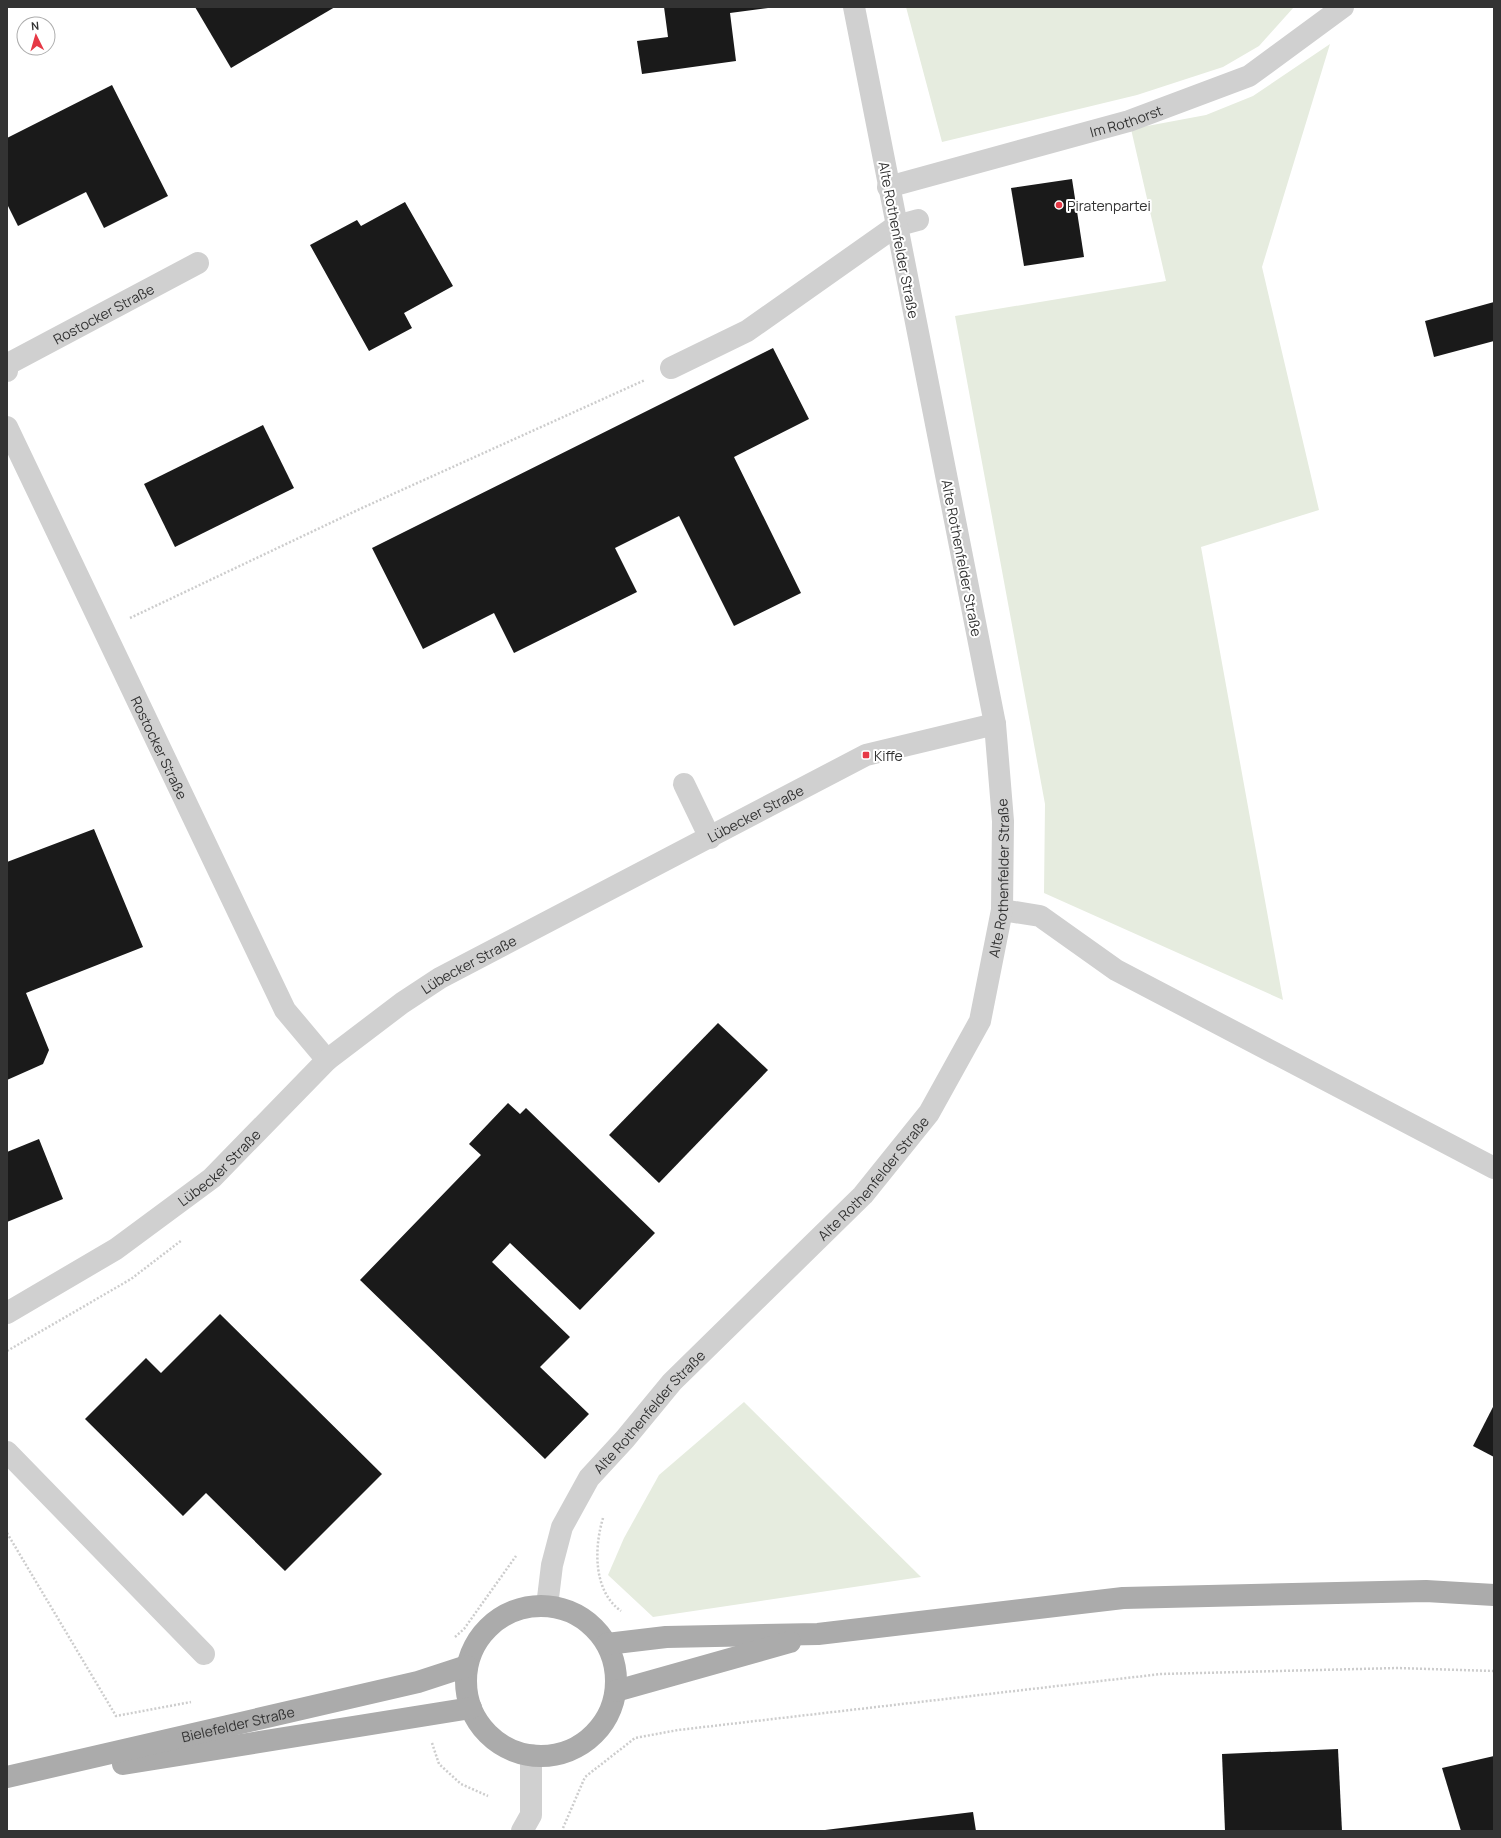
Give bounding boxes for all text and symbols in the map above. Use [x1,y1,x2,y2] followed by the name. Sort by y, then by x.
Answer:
[16,16,56,56] north arrow
[30,18,40,33] text: N
[1088,100,1165,141] street label: Im Rothorst
[874,160,924,320] street label: Alte Rothenfelder Straße
[1067,196,1151,215] place label: Piratenpartei
[1054,200,1064,210] marker: Piratenpartei
[49,279,157,348] street label: Rostocker Straße
[937,478,987,638] street label: Alte Rothenfelder Straße
[127,693,192,802] street label: Rostocker Straße
[874,746,903,765] place label: Kiffe
[861,750,871,760] marker: Kiffe
[704,780,807,846] street label: Lübecker Straße
[983,798,1013,959] street label: Alte Rothenfelder Straße
[417,930,519,998] street label: Lübecker Straße
[813,1112,933,1244] street label: Alte Rothenfelder Straße
[174,1125,264,1210] street label: Lübecker Straße
[589,1346,709,1477] street label: Alte Rothenfelder Straße
[180,1701,296,1746] street label: Bielefelder Straße

